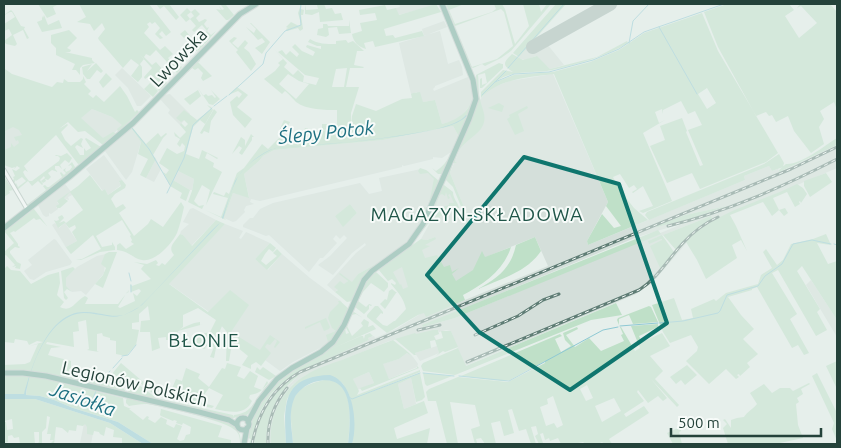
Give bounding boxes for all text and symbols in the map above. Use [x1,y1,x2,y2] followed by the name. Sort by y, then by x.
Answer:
[145,24,211,90] street label: Lwowska
[276,116,375,148] water label: Ślepy Potok
[370,203,584,225] district label: MAGAZYN-SKŁADOWA
[168,329,240,351] district label: BŁONIE
[60,357,210,409] street label: Legionów Polskich
[47,377,118,420] water label: Jasiołka
[671,406,821,438] scale bar
[678,414,720,431] text: 500 m

